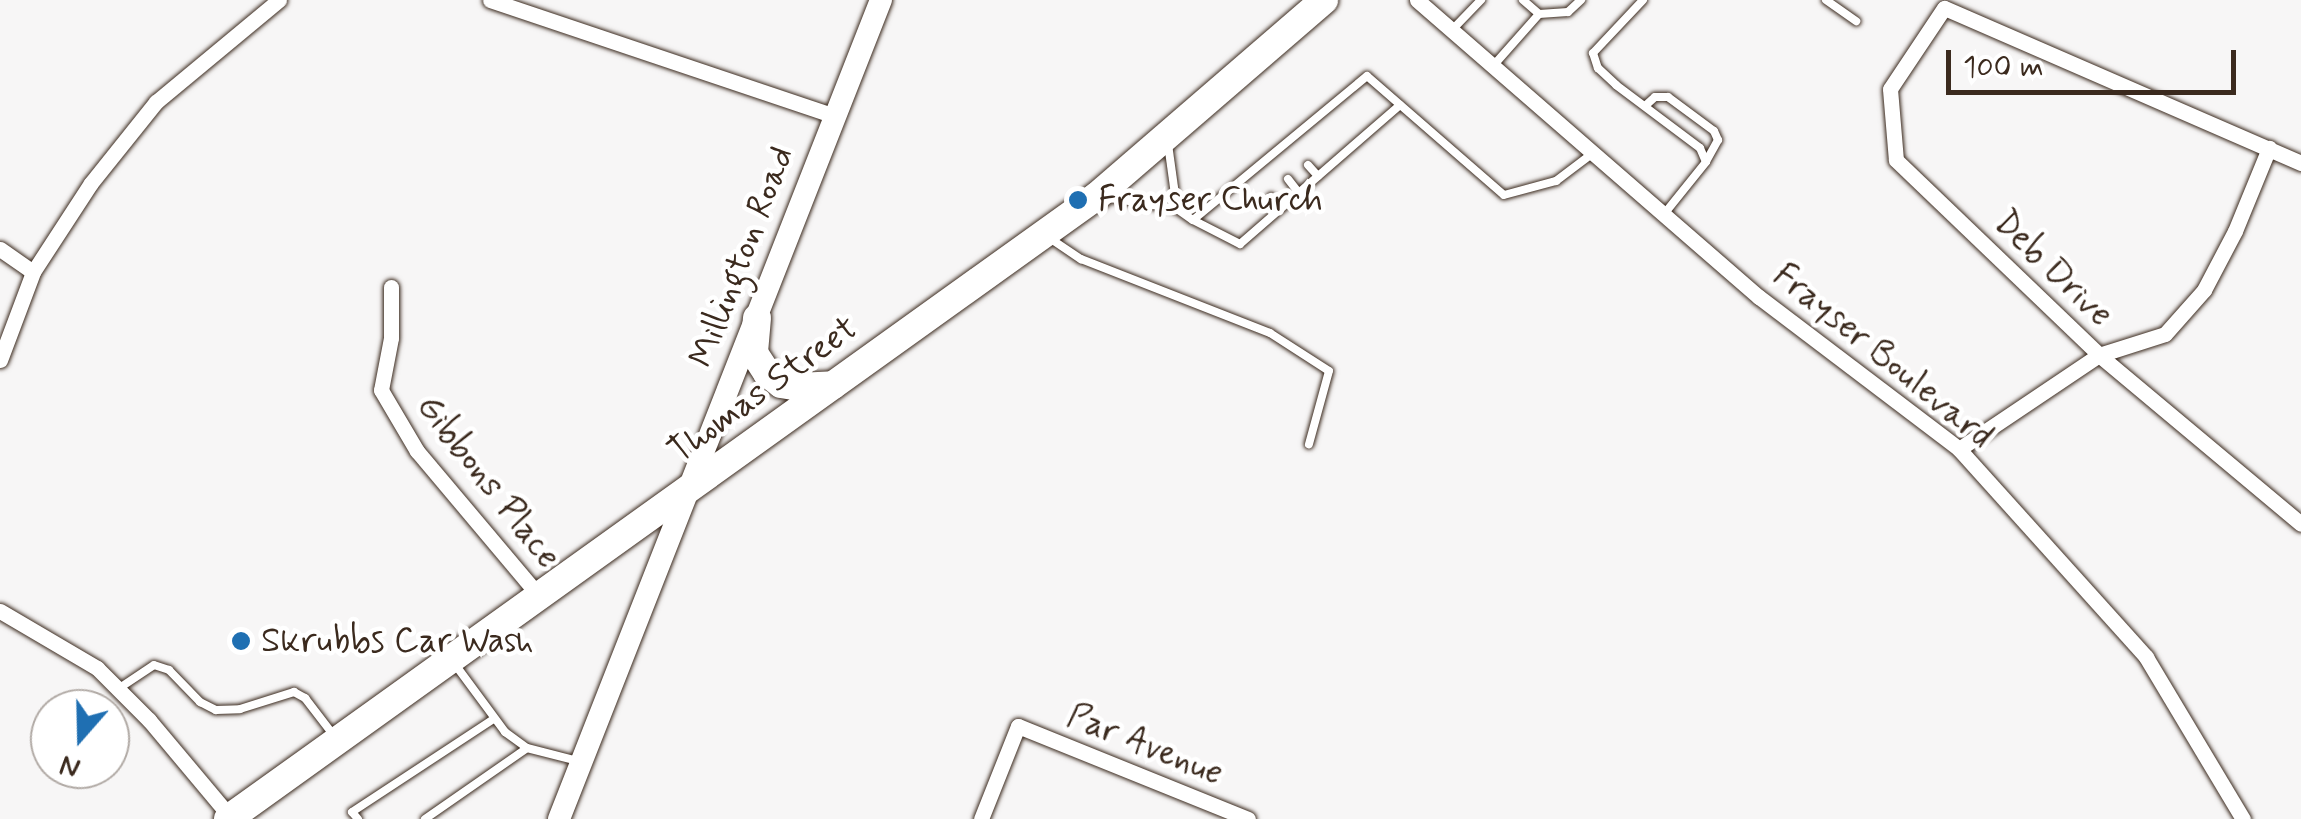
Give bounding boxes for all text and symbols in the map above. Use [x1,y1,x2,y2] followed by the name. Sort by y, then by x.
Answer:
[1951,30,2241,92] scale bar
[1963,48,2044,87] text: 100 m
[681,142,803,372] street label: Millington Road
[1098,179,1331,221] place label: Frayser Church
[1067,189,1089,211] marker: Frayser Church
[1986,203,2120,335] street label: Deb Drive
[1768,257,1998,455] street label: Frayser Boulevard
[661,308,865,472] street label: Thomas Street
[408,388,568,576] street label: Gibbons Place
[261,620,540,662] place label: Skrubbs Car Wash
[230,630,252,652] marker: Skrubbs Car Wash
[30,689,130,789] north arrow
[1058,693,1232,797] street label: Par Avenue
[55,745,85,786] text: N

